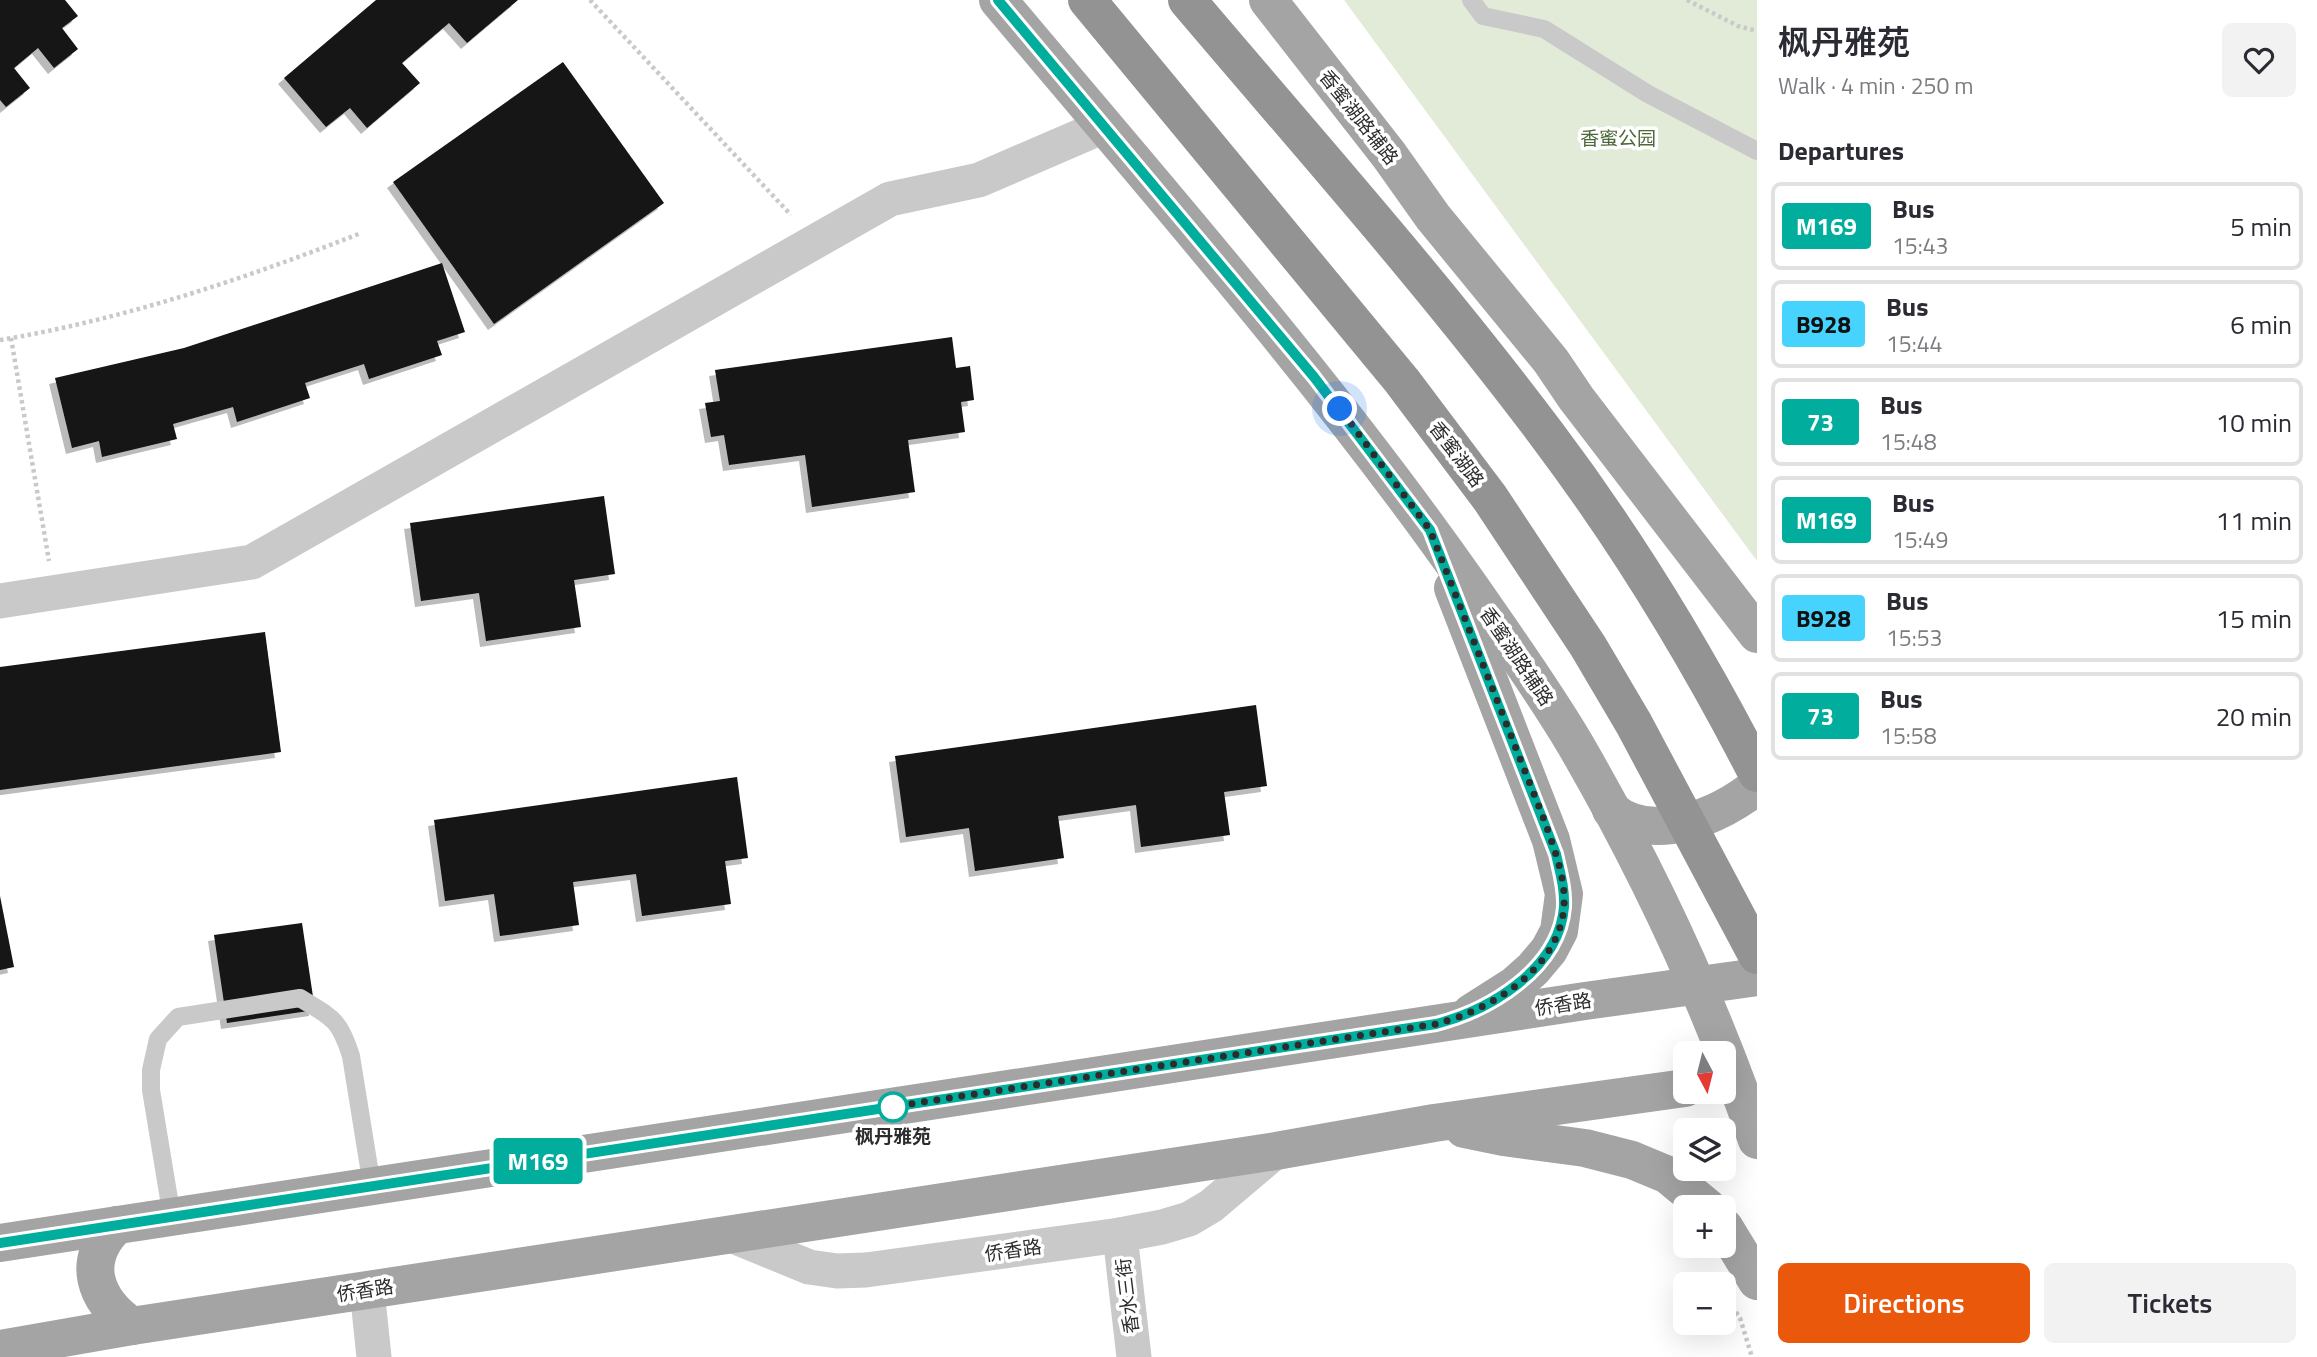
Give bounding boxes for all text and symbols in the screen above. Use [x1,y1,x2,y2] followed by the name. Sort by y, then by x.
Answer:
[1778,17,1910,67] text: 枫丹雅苑
[2222,23,2296,97] button: heart
[1313,63,1406,171] street label: 香蜜湖路辅路
[1778,68,1974,103] text: Walk · 4 min · 250 m
[1580,123,1656,152] park label: 香蜜公园
[1778,131,1904,170] text: Departures
[1892,189,1934,228] text: Bus
[2230,207,2292,246] text: 5 min
[1796,208,1857,244] text: M169
[1892,228,1948,263] text: 15:43
[1886,287,1928,326] text: Bus
[2230,305,2292,344] text: 6 min
[1796,306,1851,342] text: B928
[1886,326,1942,361] text: 15:44
[1880,385,1922,424] text: Bus
[1322,391,1357,426] your location
[2216,403,2292,442] text: 10 min
[1807,404,1834,440] text: 73
[1423,415,1492,493] street label: 香蜜湖路
[1880,424,1937,459] text: 15:48
[1892,483,1934,522] text: Bus
[2216,501,2292,540] text: 11 min
[1796,502,1857,538] text: M169
[1892,522,1948,557] text: 15:49
[1886,581,1928,620] text: Bus
[2216,599,2292,638] text: 15 min
[1474,600,1561,711] street label: 香蜜湖路辅路
[1796,600,1851,636] text: B928
[1886,620,1942,655] text: 15:53
[1880,679,1922,718] text: Bus
[2216,697,2292,736] text: 20 min
[1807,698,1834,734] text: 73
[1880,718,1937,753] text: 15:58
[1532,985,1593,1022] street label: 侨香路
[1673,1041,1736,1104] north arrow
[1673,1041,1736,1335] map controls
[878,1092,908,1122] marker: 枫丹雅苑
[1673,1118,1736,1181] button: layers
[855,1121,931,1150] place label: 枫丹雅苑
[489,1138,587,1184] line badge: M169
[508,1143,568,1179] text: M169
[1673,1195,1736,1258] button: +
[983,1231,1043,1268] street label: 侨香路
[1107,1257,1146,1336] street label: 香水三街
[1778,1263,2030,1343] button: Directions
[2044,1263,2296,1343] button: Tickets
[334,1271,395,1308] street label: 侨香路
[1673,1272,1736,1335] button: −

